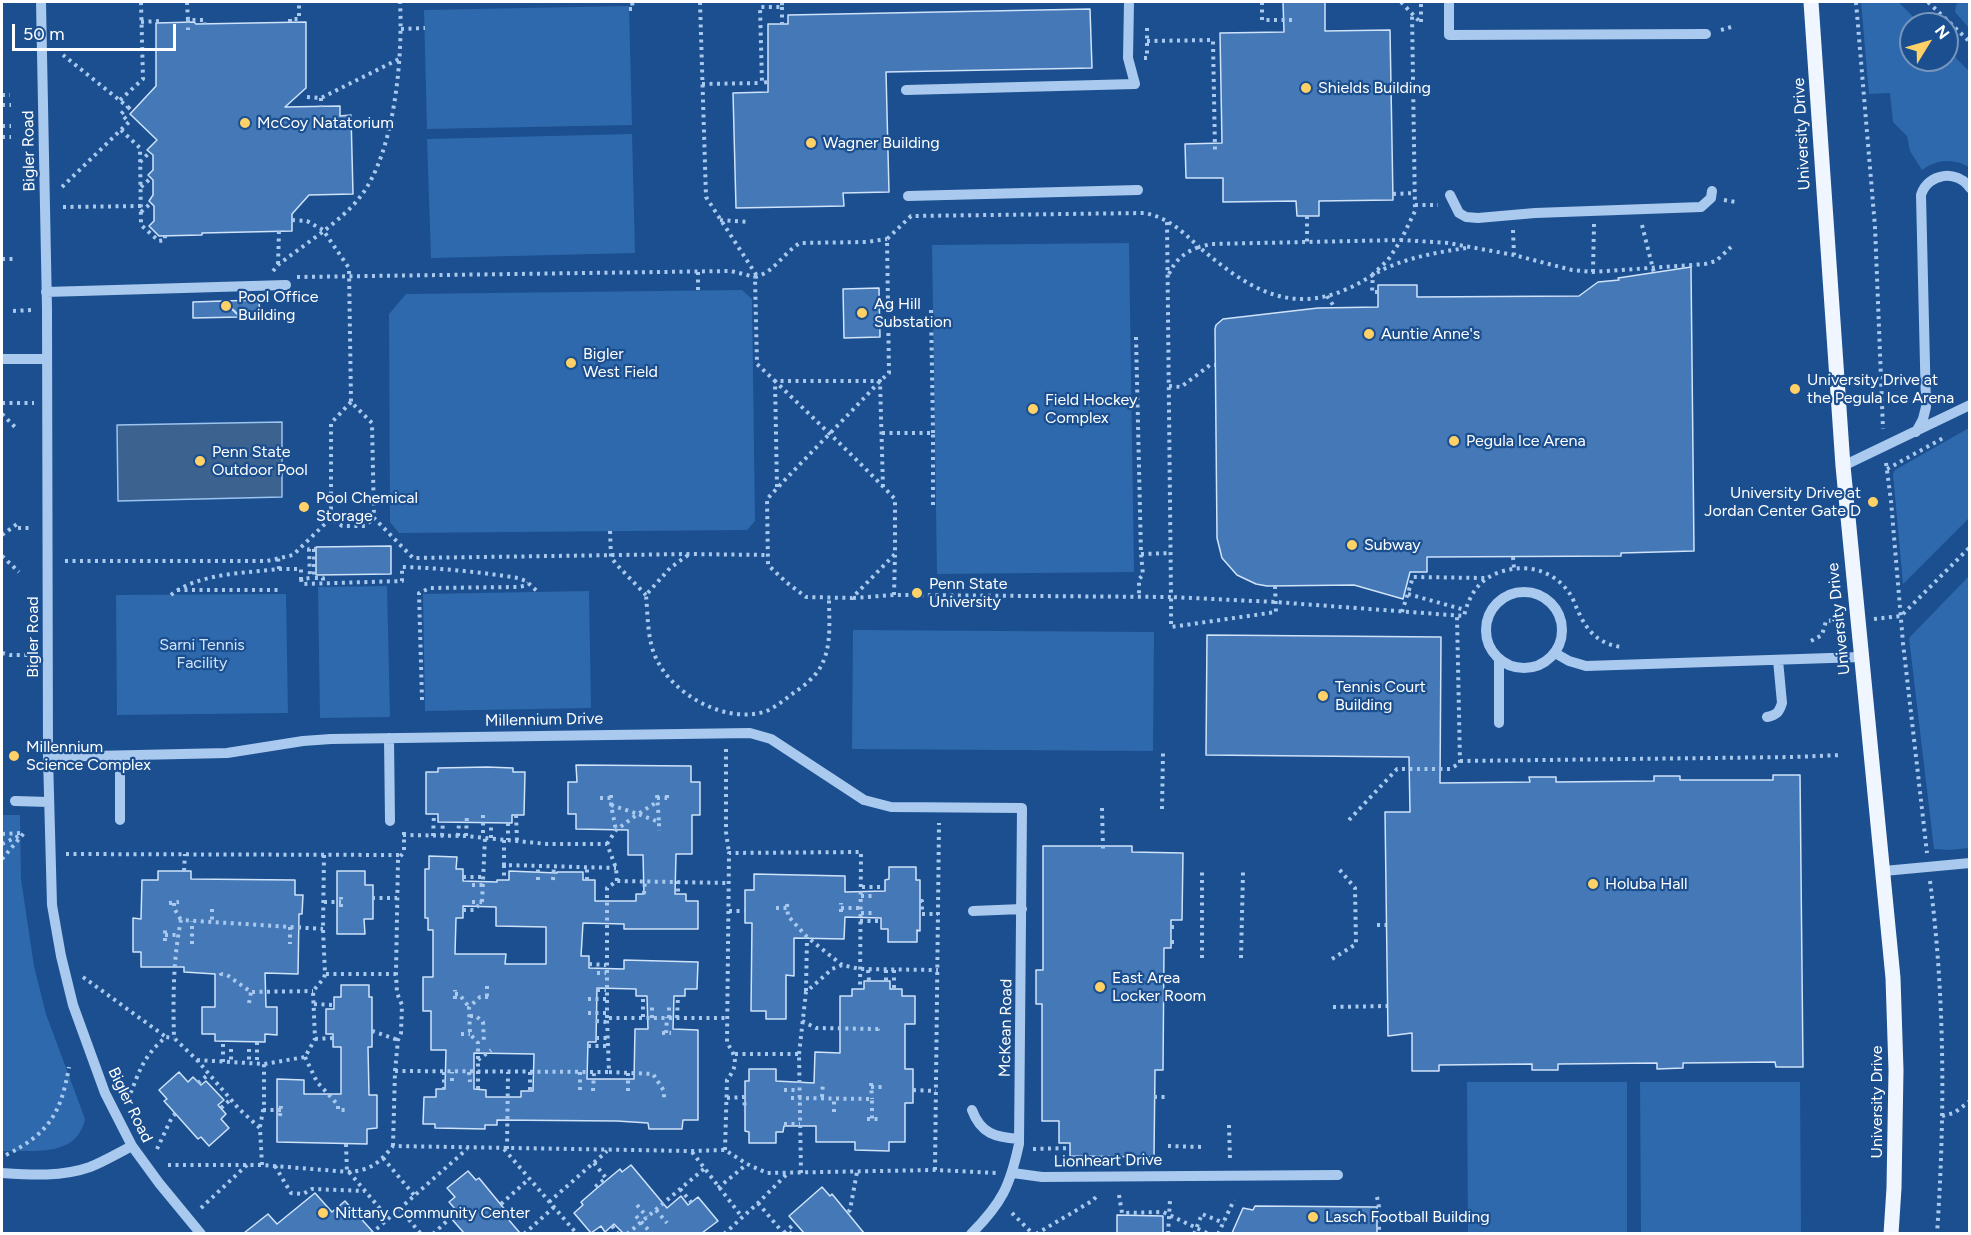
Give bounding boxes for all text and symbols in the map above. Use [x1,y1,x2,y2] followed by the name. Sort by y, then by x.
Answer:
[15,12,178,50] scale bar
[1899,12,1959,72] north arrow
[1931,21,1953,43] text: N
[23,23,65,45] text: 50 m
[1789,77,1815,191] street label: University Drive
[1318,78,1431,98] place label: Shields Building
[1299,81,1313,95] marker: Shields Building
[19,110,39,192] street label: Bigler Road
[257,113,394,133] place label: McCoy Natatorium
[238,116,252,130] marker: McCoy Natatorium
[823,133,940,153] place label: Wagner Building
[804,136,818,150] marker: Wagner Building
[238,287,318,325] place label: Pool Office Building
[874,294,952,332] place label: Ag Hill Substation
[219,299,233,313] marker: Pool Office Building
[855,306,869,320] marker: Ag Hill Substation
[1381,324,1480,344] place label: Auntie Anne's
[1362,327,1376,341] marker: Auntie Anne's
[583,344,658,382] place label: Bigler West Field
[564,356,578,370] marker: Bigler West Field
[1807,370,1954,408] place label: University Drive at the Pegula Ice Arena
[1788,382,1802,396] marker: University Drive at the Pegula Ice Arena
[1045,390,1137,428] place label: Field Hockey Complex
[1026,402,1040,416] marker: Field Hockey Complex
[1466,431,1586,451] place label: Pegula Ice Arena
[1447,434,1461,448] marker: Pegula Ice Arena
[212,442,308,480] place label: Penn State Outdoor Pool
[193,454,207,468] marker: Penn State Outdoor Pool
[1704,483,1861,521] place label: University Drive at Jordan Center Gate D
[316,488,418,526] place label: Pool Chemical Storage
[1866,495,1880,509] marker: University Drive at Jordan Center Gate D
[297,500,311,514] marker: Pool Chemical Storage
[1364,535,1421,555] place label: Subway
[1345,538,1359,552] marker: Subway
[1824,562,1854,676] street label: University Drive
[929,574,1007,612] place label: Penn State University
[910,586,924,600] marker: Penn State University
[23,596,43,678] street label: Bigler Road
[159,635,245,673] park label: Sarni Tennis Facility
[1335,677,1426,715] place label: Tennis Court Building
[1316,689,1330,703] marker: Tennis Court Building
[485,709,603,731] street label: Millennium Drive
[26,737,151,775] place label: Millennium Science Complex
[7,749,21,763] marker: Millennium Science Complex
[1605,874,1687,894] place label: Holuba Hall
[1586,877,1600,891] marker: Holuba Hall
[1112,968,1206,1006] place label: East Area Locker Room
[996,979,1016,1077] street label: McKean Road
[1093,980,1107,994] marker: East Area Locker Room
[1867,1046,1887,1158] street label: University Drive
[104,1064,156,1146] street label: Bigler Road
[1054,1150,1162,1172] street label: Lionheart Drive
[335,1203,530,1223] place label: Nittany Community Center
[316,1206,330,1220] marker: Nittany Community Center
[1325,1207,1490,1227] place label: Lasch Football Building
[1306,1210,1320,1224] marker: Lasch Football Building

